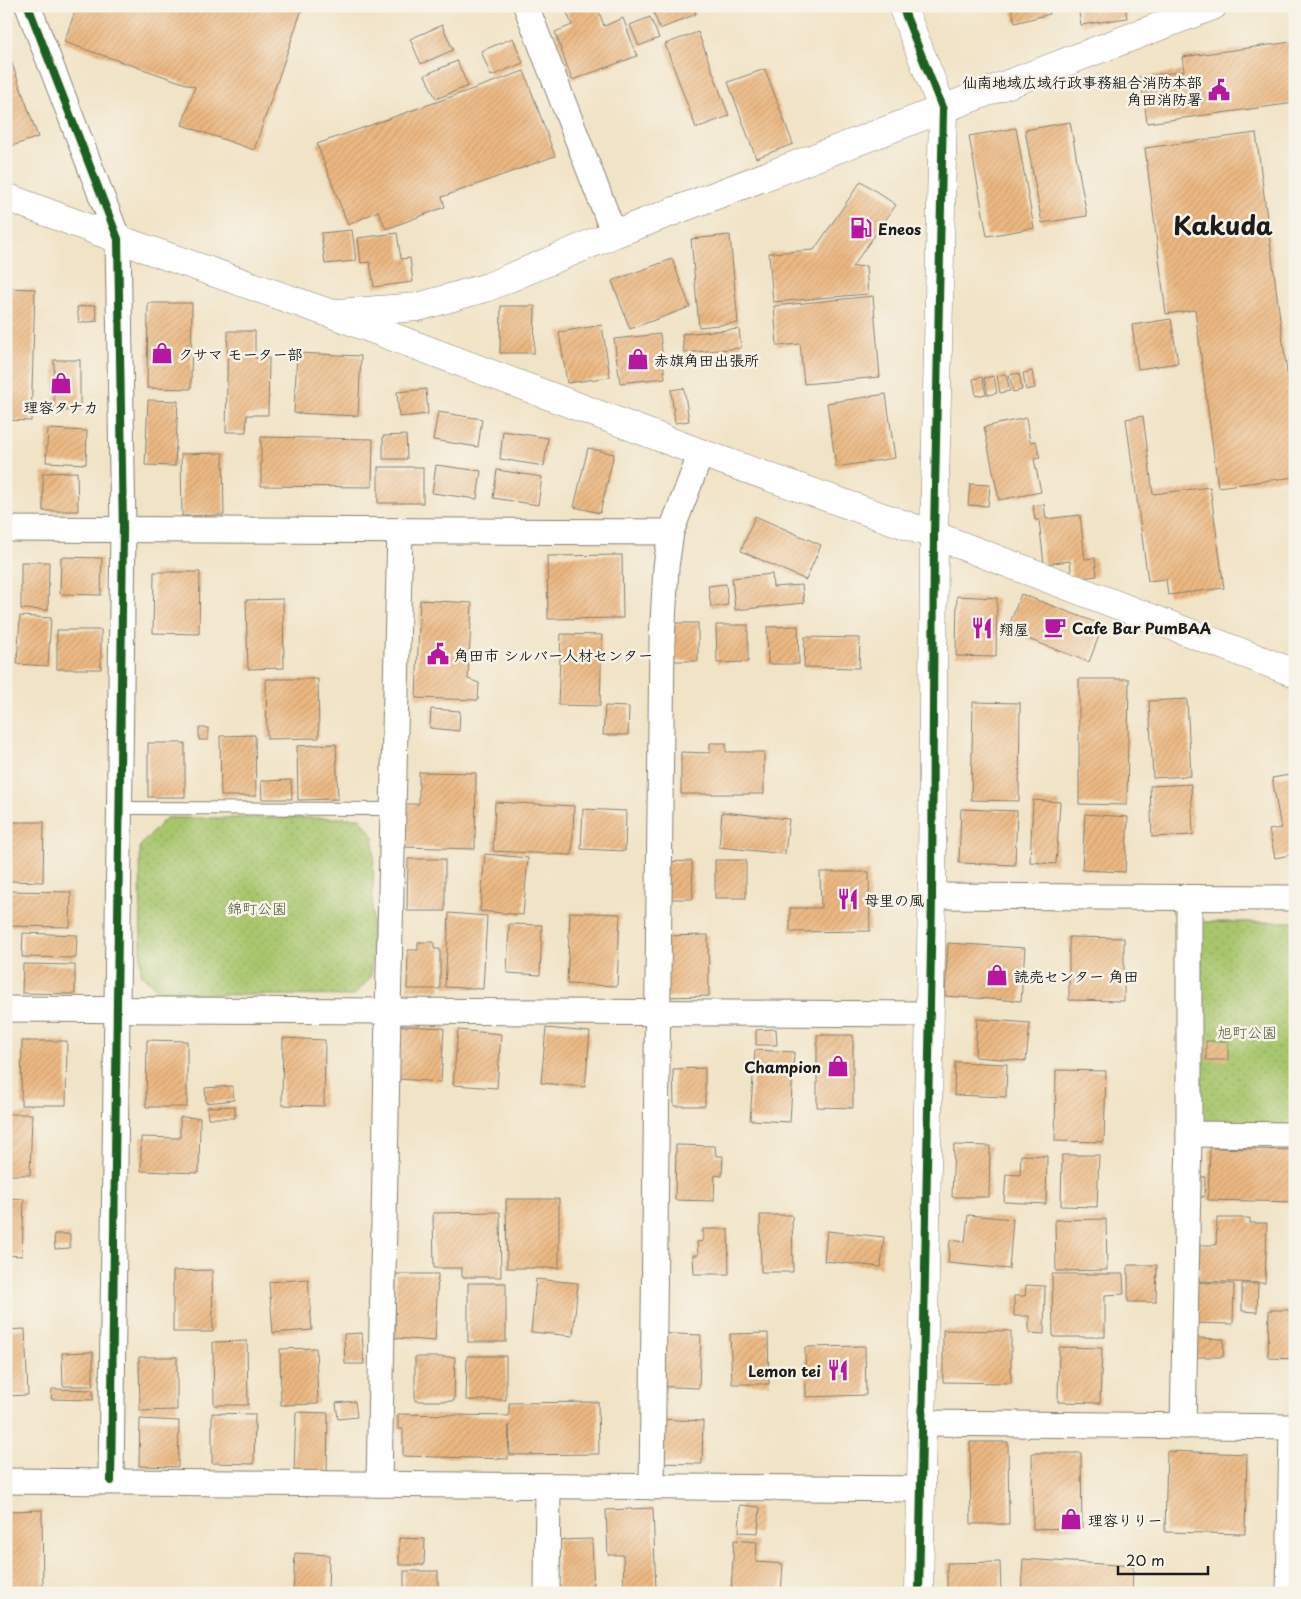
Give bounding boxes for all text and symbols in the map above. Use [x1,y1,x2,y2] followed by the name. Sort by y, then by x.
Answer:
[962,70,1202,110] place label: 仙南地域広域行政事務組合消防本部 角田消防署
[1206,77,1232,103] public building icon: 仙南地域広域行政事務組合消防本部 角田消防署
[1173,206,1273,244] district label: Kakuda
[848,215,874,241] fuel station icon: Eneos
[878,217,921,240] place label: Eneos
[149,340,175,366] shop icon: クサマ モーター部
[178,342,303,365] place label: クサマ モーター部
[625,346,651,372] shop icon: 赤旗角田出張所
[654,348,759,371] place label: 赤旗角田出張所
[48,370,74,396] shop icon: 理容タナカ
[23,395,99,418] place label: 理容タナカ
[1042,614,1068,640] cafe icon: Cafe Bar PumBAA
[969,615,995,641] restaurant icon: 翔屋
[1072,616,1211,639] place label: Cafe Bar PumBAA
[999,617,1029,640] place label: 翔屋
[425,641,451,667] public building icon: 角田市 シルバー人材センター
[454,643,653,666] place label: 角田市 シルバー人材センター
[835,886,861,912] restaurant icon: 母里の風
[864,888,924,911] place label: 母里の風
[227,896,287,919] park label: 錦町公園
[984,962,1010,988] shop icon: 読売センター 角田
[1014,964,1139,987] place label: 読売センター 角田
[1217,1020,1277,1043] park label: 旭町公園
[825,1053,851,1079] shop icon: Champion
[744,1055,821,1078] place label: Champion
[825,1357,851,1383] restaurant icon: Lemon tei
[748,1359,821,1382] place label: Lemon tei
[1058,1506,1084,1532] shop icon: 理容りりー
[1088,1508,1162,1531] place label: 理容りりー
[1118,1544,1208,1576] scale bar
[1126,1548,1165,1571] text: 20 m

